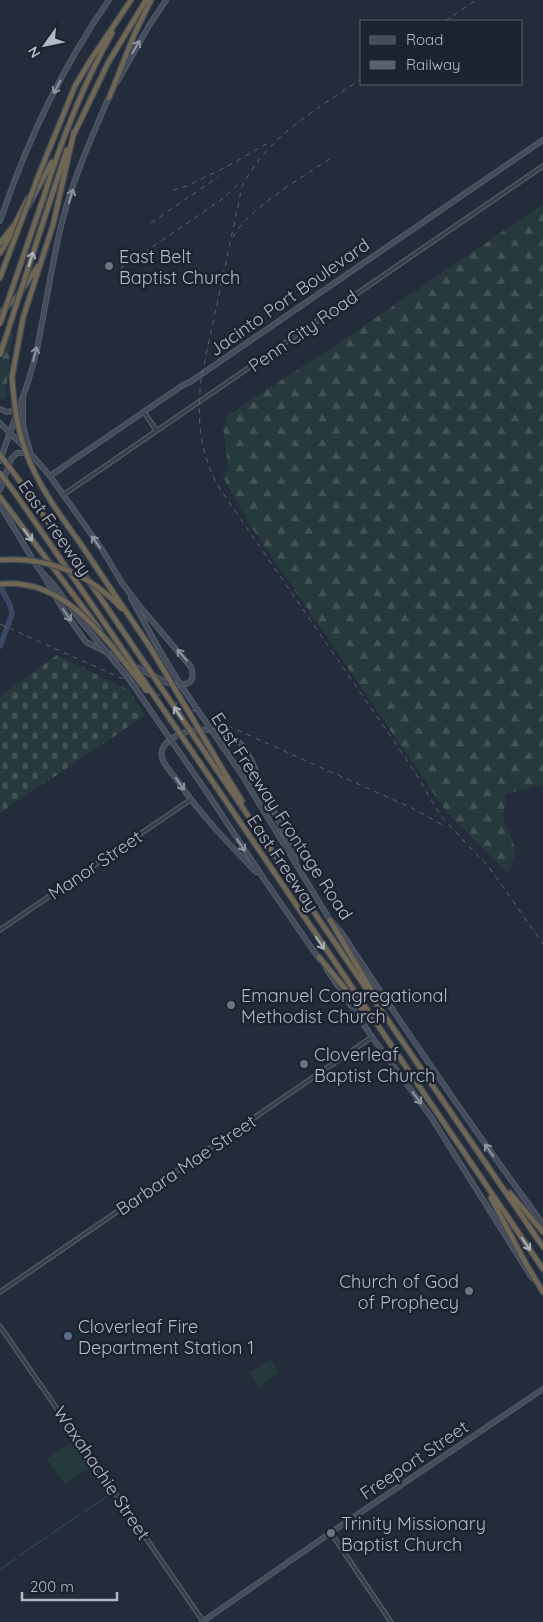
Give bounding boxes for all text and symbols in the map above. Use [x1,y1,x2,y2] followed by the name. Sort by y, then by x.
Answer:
[20,20,70,70] north arrow
[360,20,523,85] legend
[406,30,443,49] text: Road
[132,41,142,55] one-way arrow
[24,43,44,61] text: N
[406,55,461,74] text: Railway
[52,80,62,94] one-way arrow
[66,188,76,204] one-way arrow
[204,233,374,361] street label: Jacinto Port Boulevard
[119,245,240,289] place label: East Belt Baptist Church
[27,251,36,267] one-way arrow
[103,260,115,272] marker: East Belt Baptist Church
[244,285,362,377] street label: Penn City Road
[31,347,40,363] one-way arrow
[13,475,97,581] street label: East Freeway
[22,528,33,541] one-way arrow
[91,535,101,549] one-way arrow
[62,607,72,621] one-way arrow
[176,648,187,661] one-way arrow
[173,706,183,720] one-way arrow
[207,708,357,924] street label: East Freeway Frontage Road
[175,777,185,791] one-way arrow
[243,810,323,916] street label: East Freeway
[44,825,146,905] street label: Manor Street
[236,838,246,852] one-way arrow
[315,935,325,949] one-way arrow
[241,984,448,1028] place label: Emanuel Congregational Methodist Church
[225,999,237,1011] marker: Emanuel Congregational Methodist Church
[314,1043,435,1087] place label: Cloverleaf Baptist Church
[298,1058,310,1070] marker: Cloverleaf Baptist Church
[411,1091,422,1104] one-way arrow
[112,1110,260,1220] street label: Barbara Mae Street
[484,1143,494,1157] one-way arrow
[521,1236,531,1250] one-way arrow
[339,1270,459,1314] place label: Church of God of Prophecy
[463,1285,475,1297] marker: Church of God of Prophecy
[78,1315,254,1359] place label: Cloverleaf Fire Department Station 1
[62,1330,74,1342] marker: Cloverleaf Fire Department Station 1
[49,1402,155,1544] street label: Waxahachie Street
[355,1415,473,1505] street label: Freeport Street
[341,1512,486,1556] place label: Trinity Missionary Baptist Church
[325,1527,337,1539] marker: Trinity Missionary Baptist Church
[22,1570,118,1602] scale bar
[30,1577,74,1596] text: 200 m

